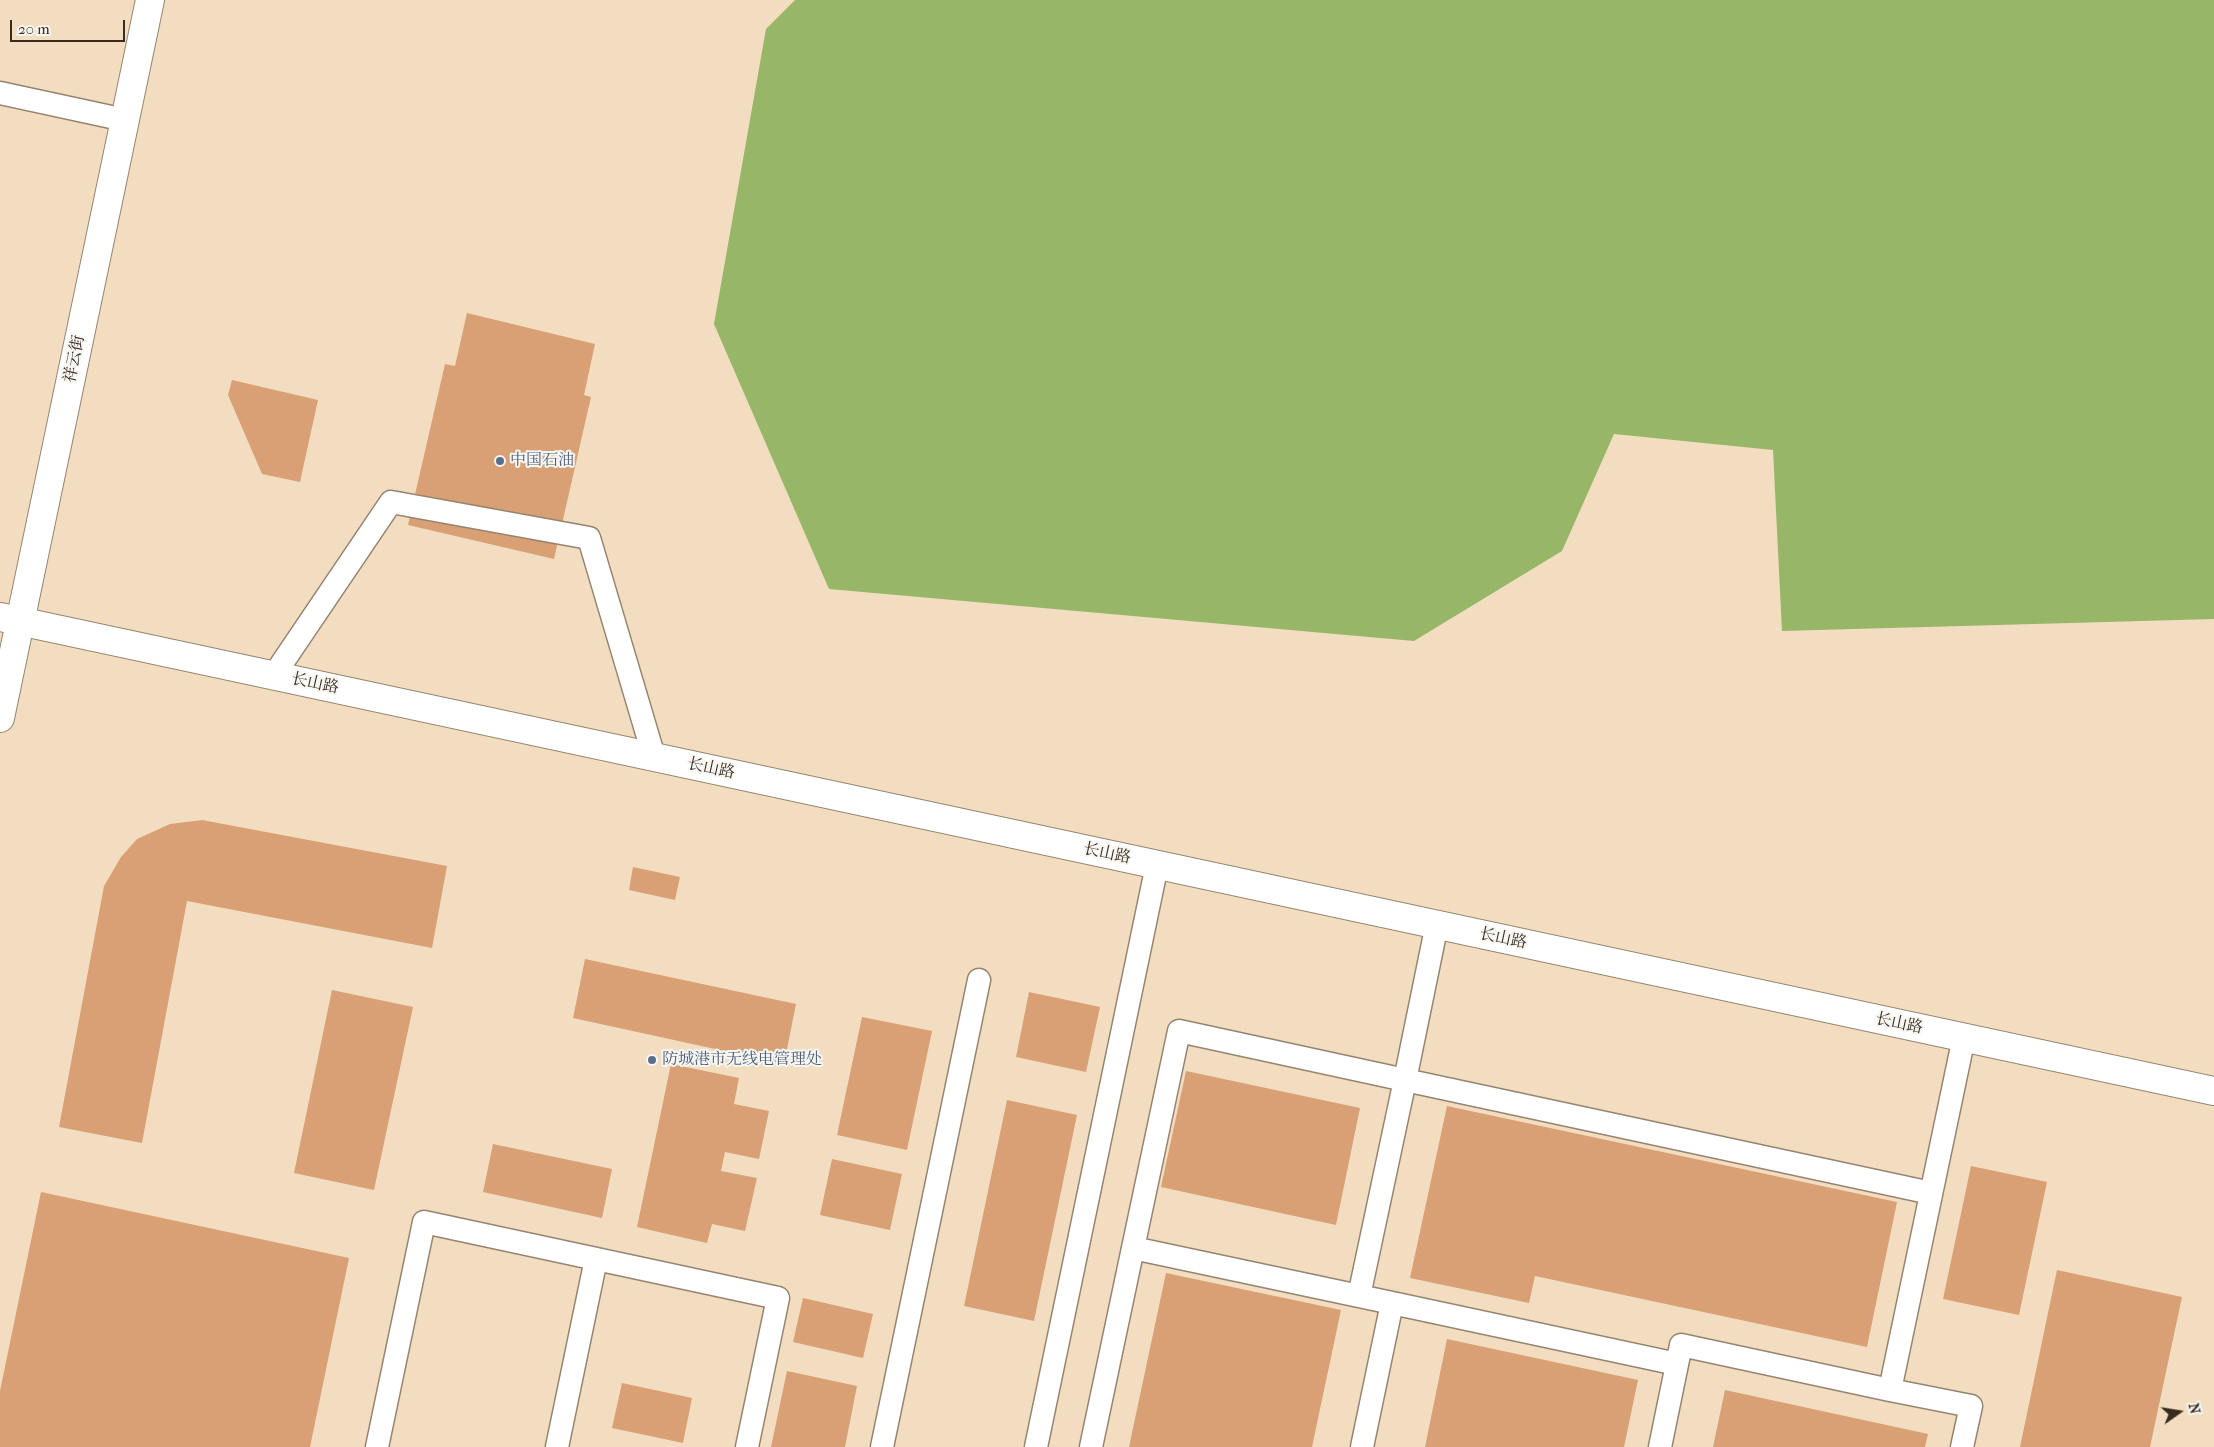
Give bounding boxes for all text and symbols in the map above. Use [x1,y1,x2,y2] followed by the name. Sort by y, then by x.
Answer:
[12,10,128,42] scale bar
[18,20,50,38] text: 20 m
[61,334,89,384] street label: 祥云街
[510,451,574,471] place label: 中国石油
[494,455,506,467] marker: 中国石油
[290,670,340,698] street label: 长山路
[686,755,736,783] street label: 长山路
[1082,840,1132,868] street label: 长山路
[1478,925,1528,953] street label: 长山路
[1874,1010,1924,1038] street label: 长山路
[662,1050,822,1070] place label: 防城港市无线电管理处
[646,1054,658,1066] marker: 防城港市无线电管理处
[2154,1387,2204,1437] north arrow
[2185,1401,2204,1416] text: N

